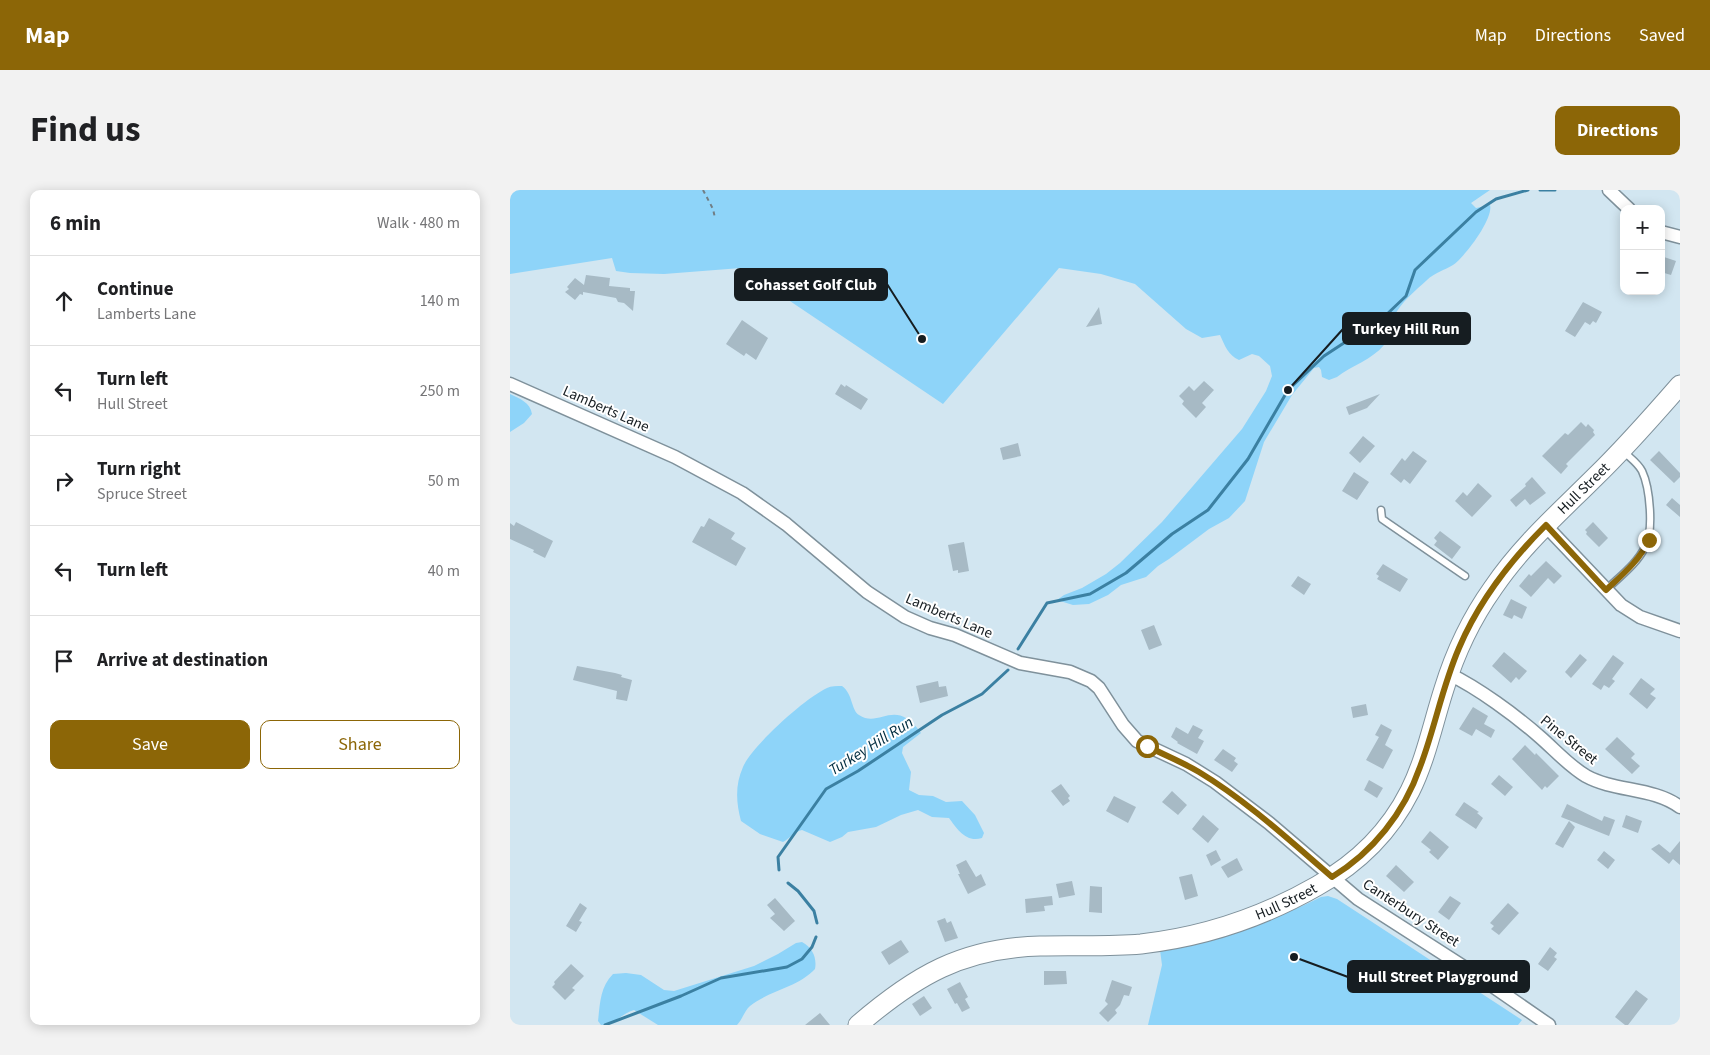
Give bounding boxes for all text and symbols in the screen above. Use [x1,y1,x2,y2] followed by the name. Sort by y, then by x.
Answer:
[25,18,70,53] text: Map
[1475,23,1507,48] text: Map
[1535,23,1611,48] text: Directions
[1639,23,1685,48] text: Saved
[30,105,140,155] text: Find us
[1555,106,1680,155] button: Directions
[1620,205,1665,295] map controls
[1620,205,1665,250] button: +
[50,208,101,238] text: 6 min
[377,212,460,234] text: Walk · 480 m
[1620,250,1665,295] button: −
[735,269,887,300] callout: Cohasset Golf Club
[745,274,877,296] text: Cohasset Golf Club
[97,276,174,303] text: Continue
[50,287,78,315] icon: ahead
[420,290,460,312] text: 140 m
[97,303,196,325] text: Lamberts Lane
[1343,313,1470,344] callout: Turkey Hill Run
[1352,318,1460,340] text: Turkey Hill Run
[97,366,168,393] text: Turn left
[50,377,78,405] icon: left
[420,380,460,402] text: 250 m
[559,381,653,437] street label: Lamberts Lane
[97,393,168,415] text: Hull Street
[97,456,181,483] text: Turn right
[1552,458,1615,519] street label: Hull Street
[50,467,78,495] icon: right
[428,470,460,492] text: 50 m
[97,483,187,505] text: Spruce Street
[1638,529,1661,552] route end
[50,557,78,585] icon: left
[97,557,168,584] text: Turn left
[428,560,460,582] text: 40 m
[902,588,996,644] street label: Lamberts Lane
[50,647,78,675] icon: arrive
[97,647,268,674] text: Arrive at destination
[1536,710,1602,770] street label: Pine Street
[824,711,918,781] water label: Turkey Hill Run
[50,720,250,769] button: Save
[260,720,460,769] button: Share
[1136,735,1159,758] route start
[1359,874,1463,952] street label: Canterbury Street
[1252,878,1321,925] street label: Hull Street
[1348,961,1529,992] callout: Hull Street Playground
[1358,966,1518,988] text: Hull Street Playground

